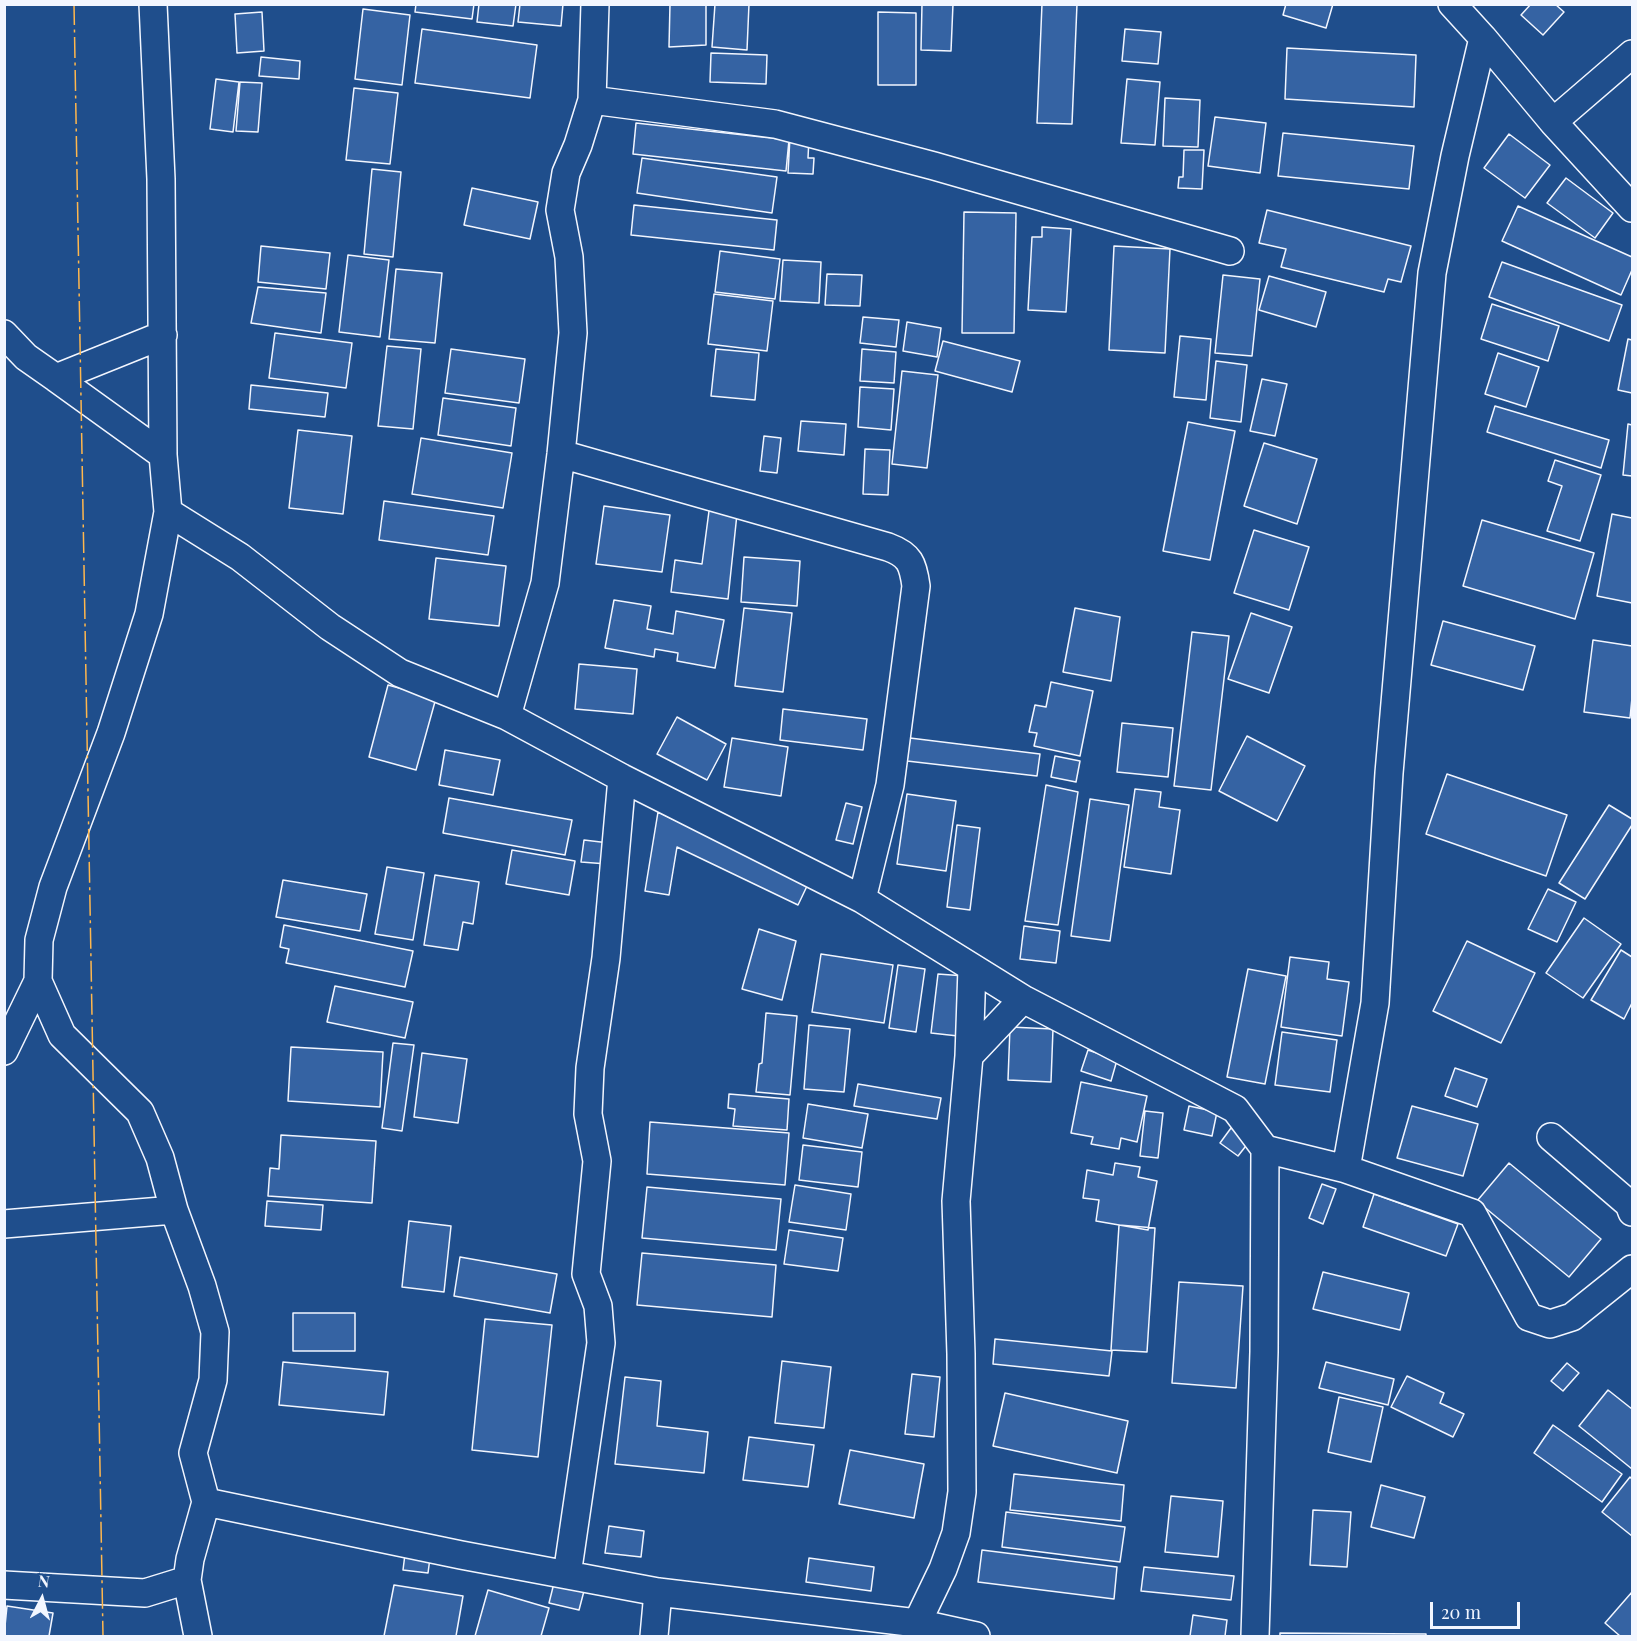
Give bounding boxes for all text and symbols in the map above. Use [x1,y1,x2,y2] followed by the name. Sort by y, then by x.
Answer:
[12,1569,72,1629] north arrow
[37,1570,51,1592] text: N
[1433,1590,1523,1628] scale bar
[1441,1600,1481,1624] text: 20 m

